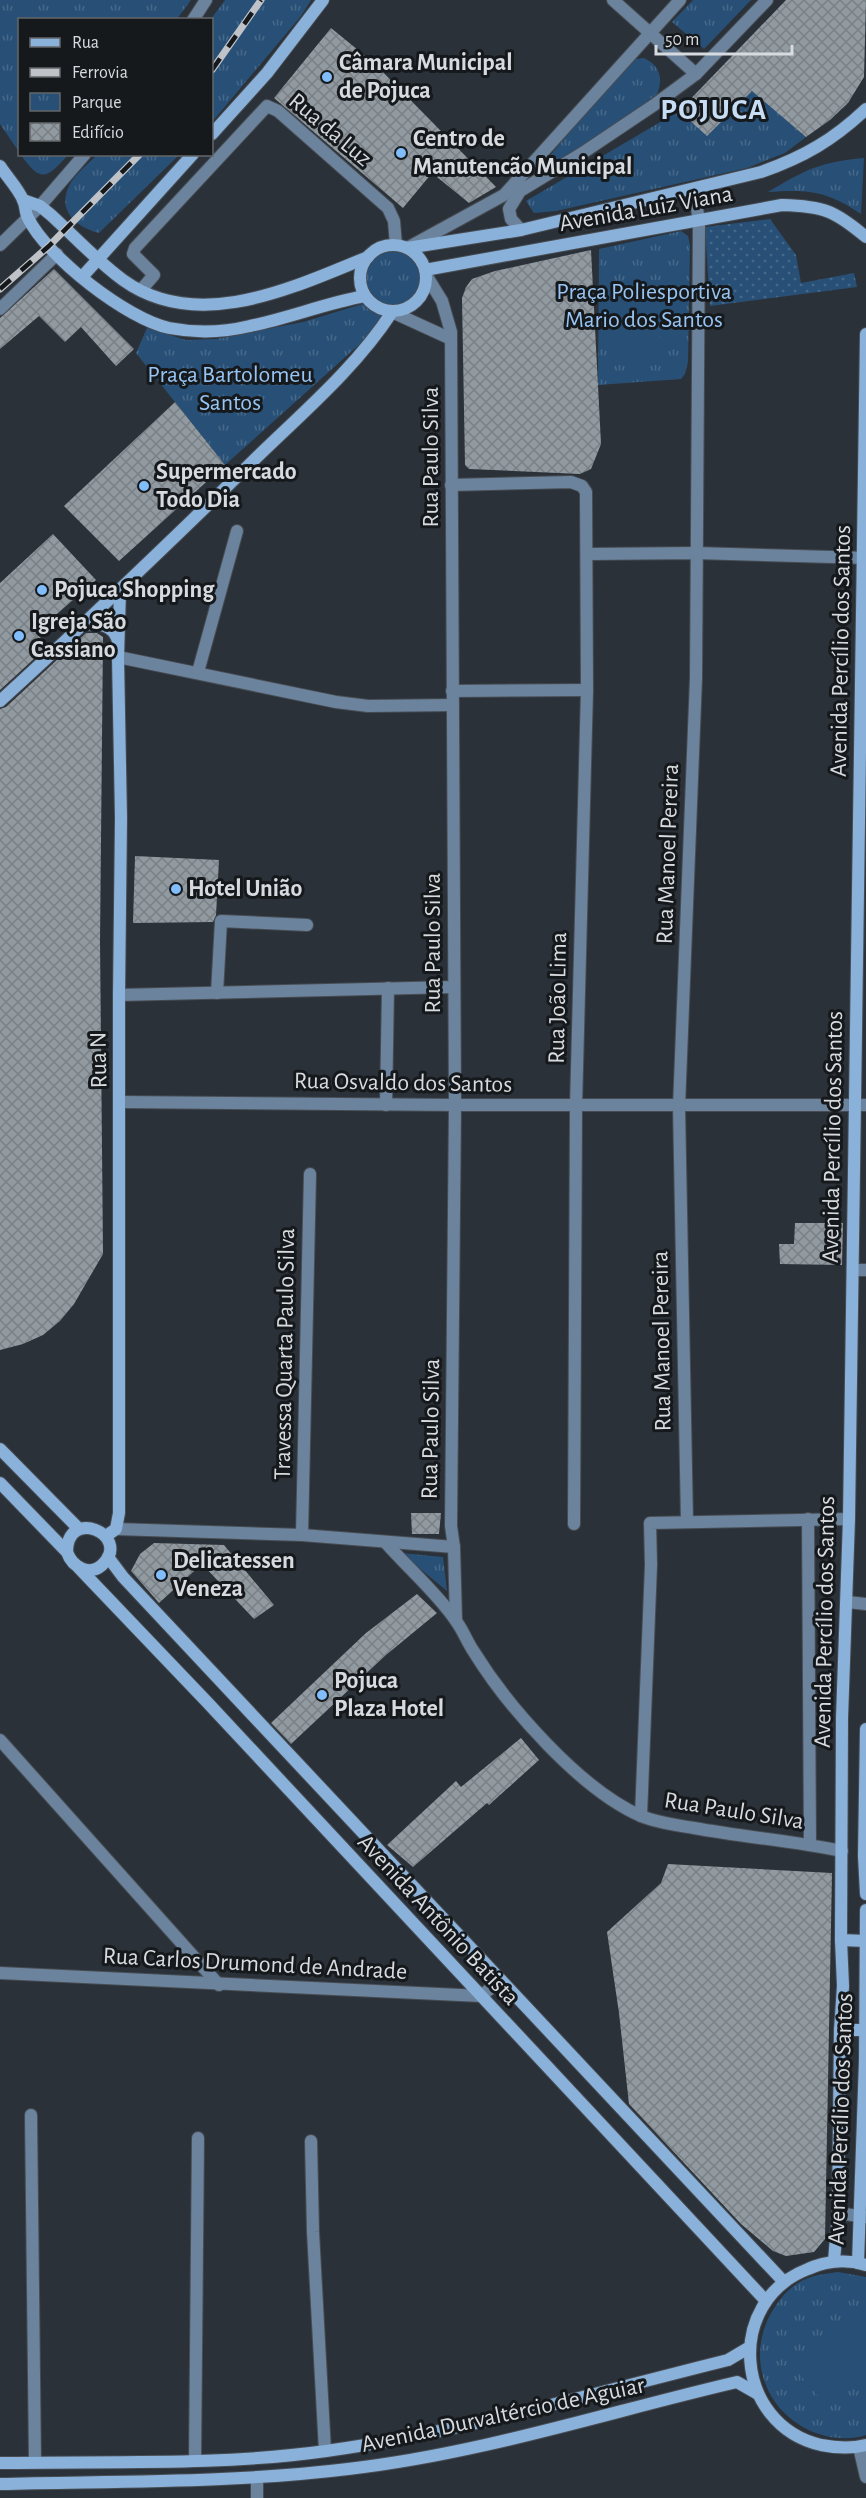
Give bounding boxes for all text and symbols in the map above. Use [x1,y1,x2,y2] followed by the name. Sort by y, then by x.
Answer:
[18,18,213,156] legend
[656,18,792,56] scale bar
[665,31,699,49] text: 50 m
[72,34,99,52] text: Rua
[339,51,513,103] place label: Câmara Municipal de Pojuca
[72,64,128,82] text: Ferrovia
[320,70,334,84] marker: Câmara Municipal de Pojuca
[284,89,376,171] street label: Rua da Luz
[72,94,121,112] text: Parque
[660,95,768,125] district label: POJUCA
[72,124,124,142] text: Edifício
[413,127,632,179] place label: Centro de Manutencão Municipal
[394,146,408,160] marker: Centro de Manutencão Municipal
[557,182,735,236] street label: Avenida Luiz Viana
[556,280,732,332] park label: Praça Poliesportiva Mario dos Santos
[147,363,313,415] park label: Praça Bartolomeu Santos
[419,387,443,527] street label: Rua Paulo Silva
[156,460,297,512] place label: Supermercado Todo Dia
[137,479,151,493] marker: Supermercado Todo Dia
[827,525,855,777] street label: Avenida Percílio dos Santos
[54,578,215,602] place label: Pojuca Shopping
[35,583,49,597] marker: Pojuca Shopping
[31,610,126,662] place label: Igreja São Cassiano
[12,629,26,643] marker: Igreja São Cassiano
[653,763,683,945] street label: Rua Manoel Pereira
[421,873,445,1013] street label: Rua Paulo Silva
[188,877,303,901] place label: Hotel União
[169,882,183,896] marker: Hotel União
[545,932,571,1064] street label: Rua João Lima
[819,1011,847,1263] street label: Avenida Percílio dos Santos
[87,1032,111,1088] street label: Rua N
[294,1069,512,1097] street label: Rua Osvaldo dos Santos
[271,1228,299,1480] street label: Travessa Quarta Paulo Silva
[648,1251,676,1431] street label: Rua Manoel Pereira
[418,1358,444,1500] street label: Rua Paulo Silva
[811,1496,839,1748] street label: Avenida Percílio dos Santos
[173,1549,295,1601] place label: Delicatessen Veneza
[154,1568,168,1582] marker: Delicatessen Veneza
[334,1669,444,1721] place label: Pojuca Plaza Hotel
[315,1688,329,1702] marker: Pojuca Plaza Hotel
[663,1788,805,1834] street label: Rua Paulo Silva
[353,1830,523,2010] street label: Avenida Antônio Batista
[102,1944,408,1984] street label: Rua Carlos Drumond de Andrade
[825,1993,857,2245] street label: Avenida Percílio dos Santos
[359,2373,647,2457] street label: Avenida Durvaltércio de Aguiar

